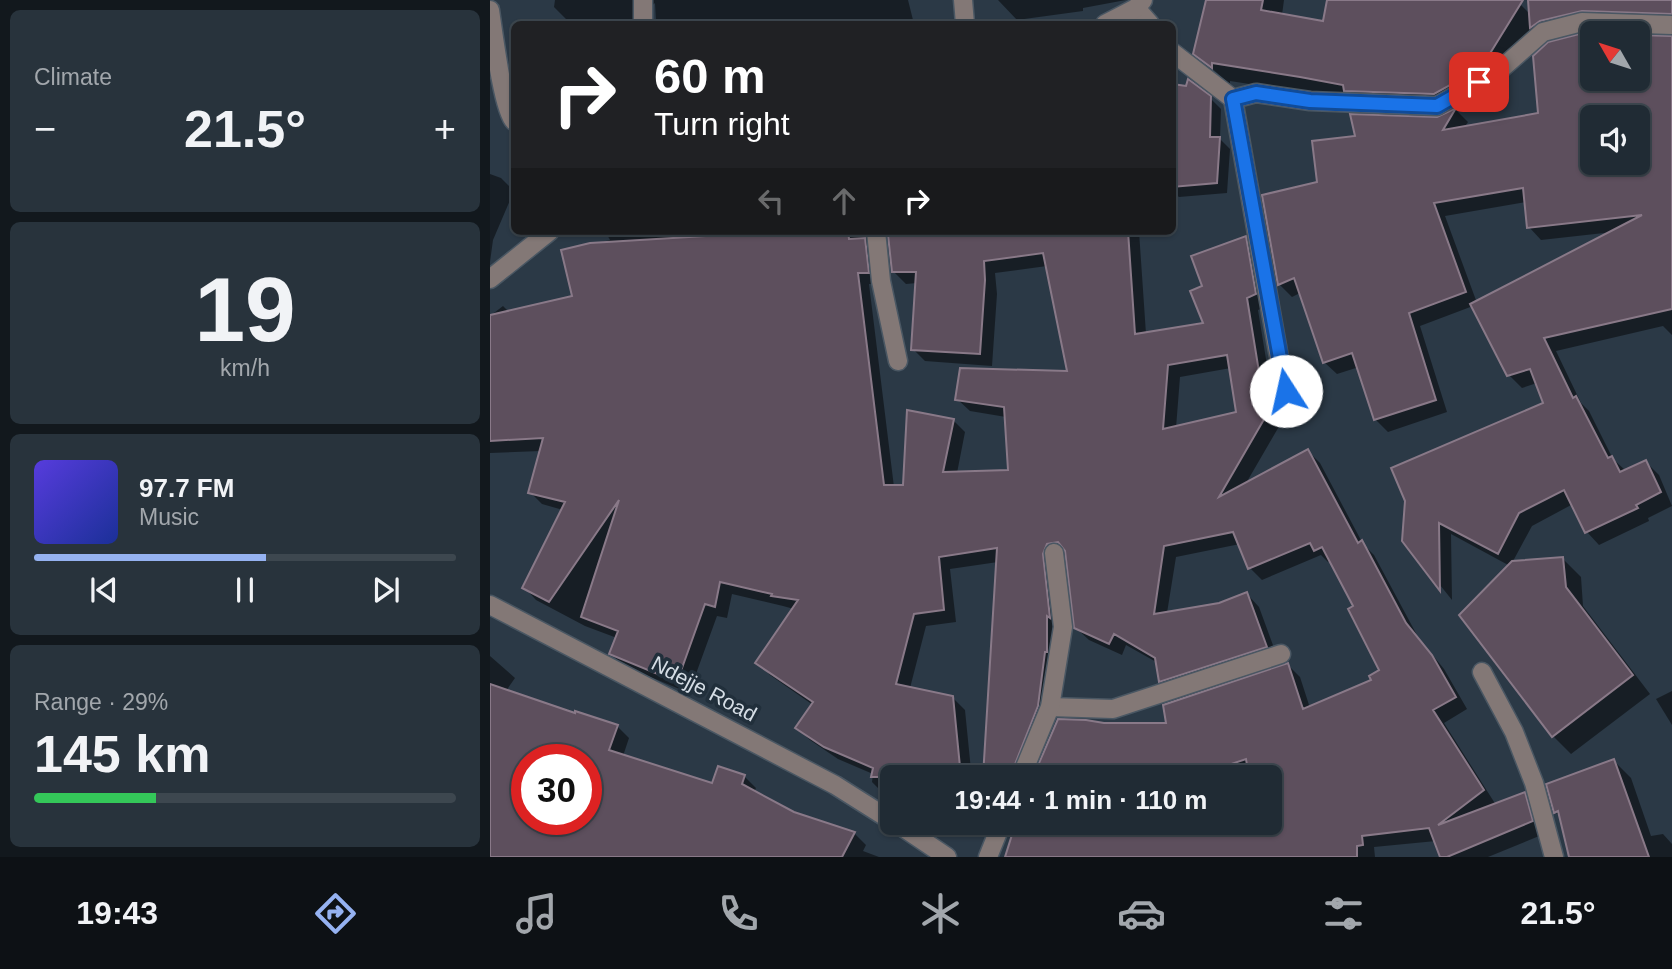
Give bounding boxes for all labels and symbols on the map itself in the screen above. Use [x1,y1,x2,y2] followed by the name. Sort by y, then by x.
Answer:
[1580,21,1650,91] north arrow
[1449,52,1509,112] pin
[1249,354,1323,428] position arrow
[648,651,761,726] street label: Ndejje Road
[511,744,602,835] speed limit sign: 30

